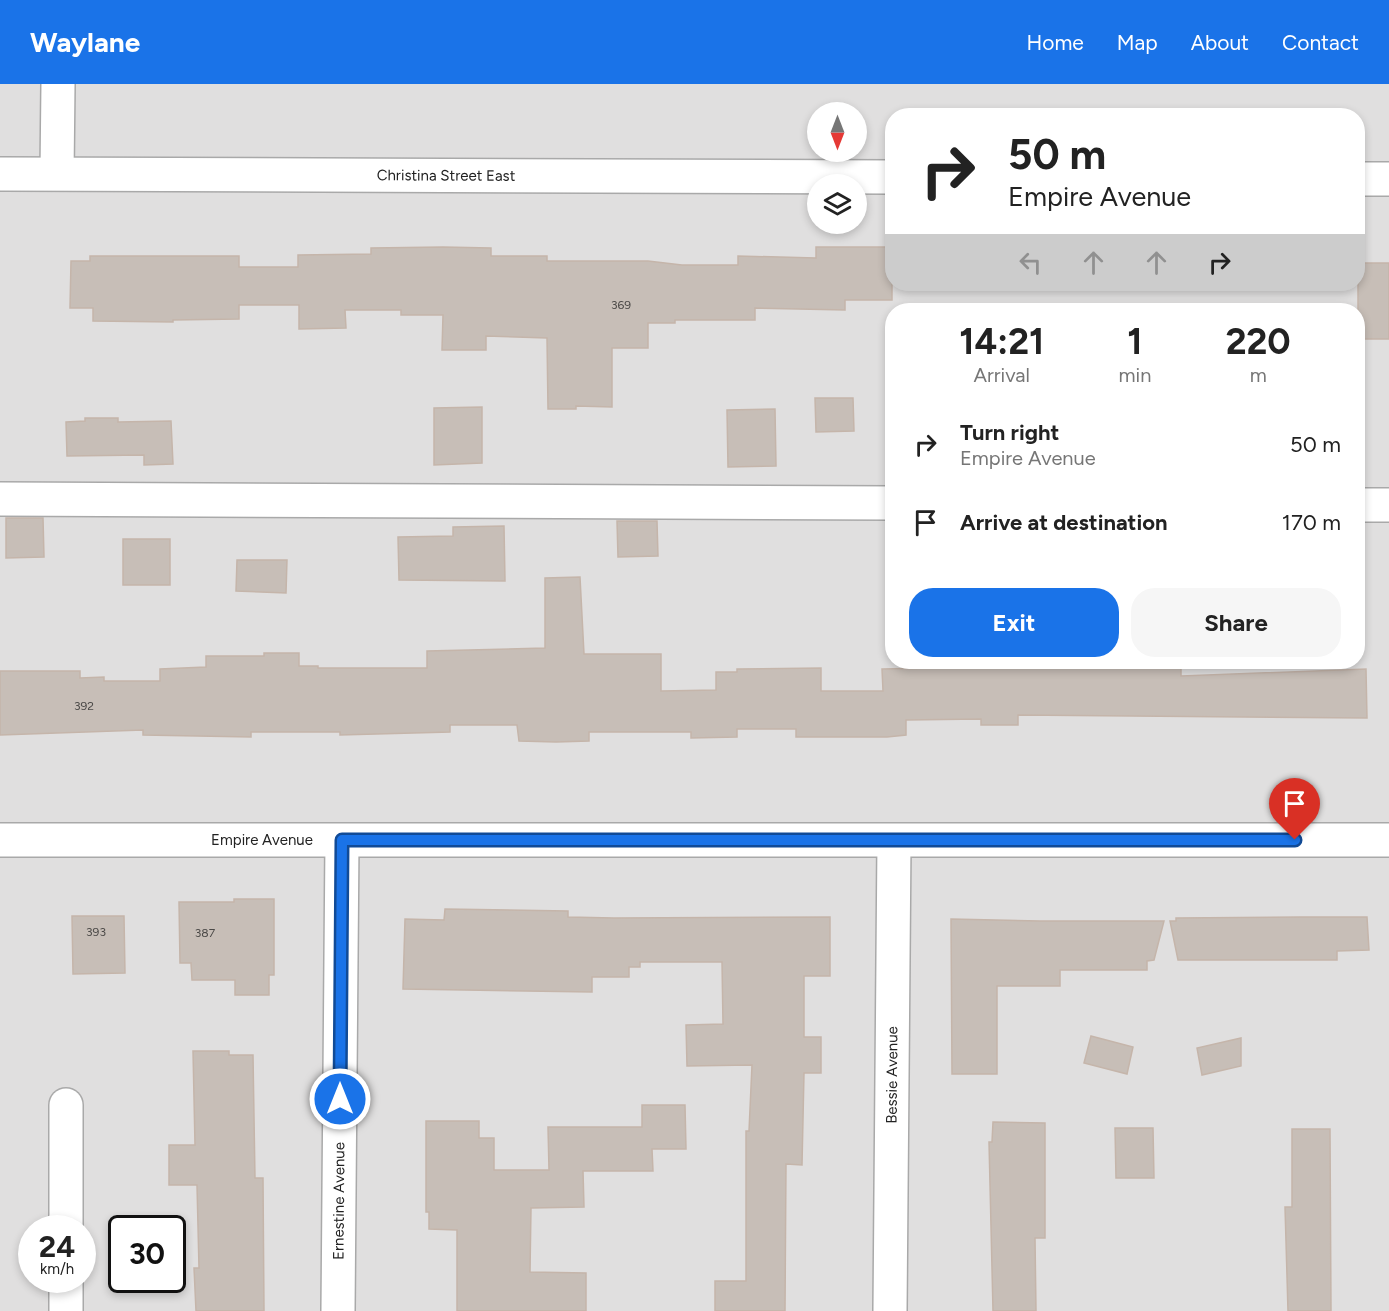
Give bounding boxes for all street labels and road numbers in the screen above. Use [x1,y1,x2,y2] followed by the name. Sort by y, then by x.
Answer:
[377,166,516,185] street label: Christina Street East
[211,831,313,849] street label: Empire Avenue
[883,1026,901,1124] street label: Bessie Avenue
[329,1142,348,1260] street label: Ernestine Avenue

